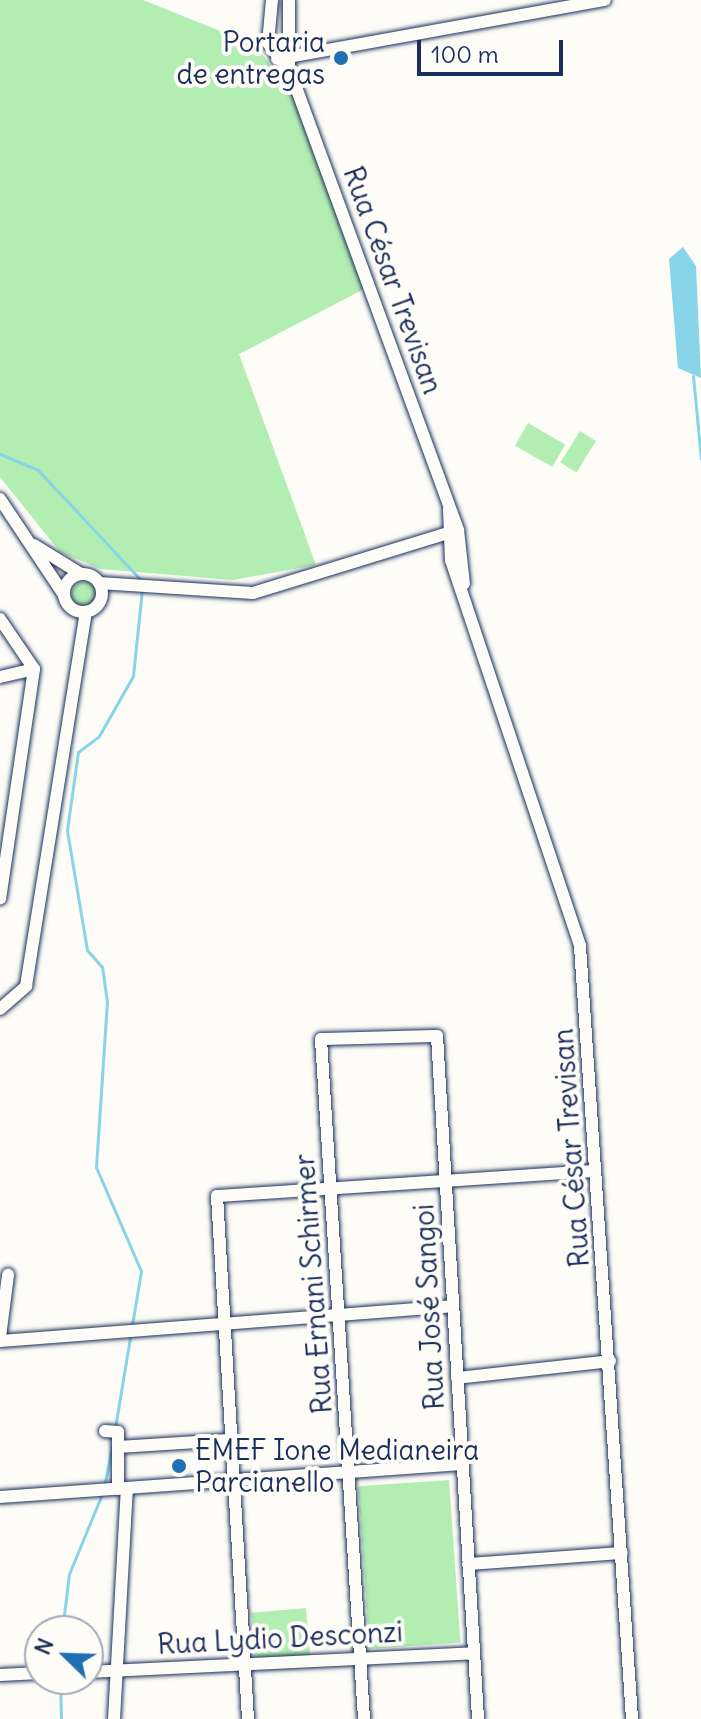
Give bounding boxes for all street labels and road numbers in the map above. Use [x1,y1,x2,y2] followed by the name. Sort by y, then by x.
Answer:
[336,162,450,398] street label: Rua César Trevisan
[546,1027,596,1269] street label: Rua César Trevisan
[287,1153,339,1415] street label: Rua Ernani Schirmer
[407,1203,451,1411] street label: Rua José Sangoi
[156,1615,404,1661] street label: Rua Lydio Desconzi

